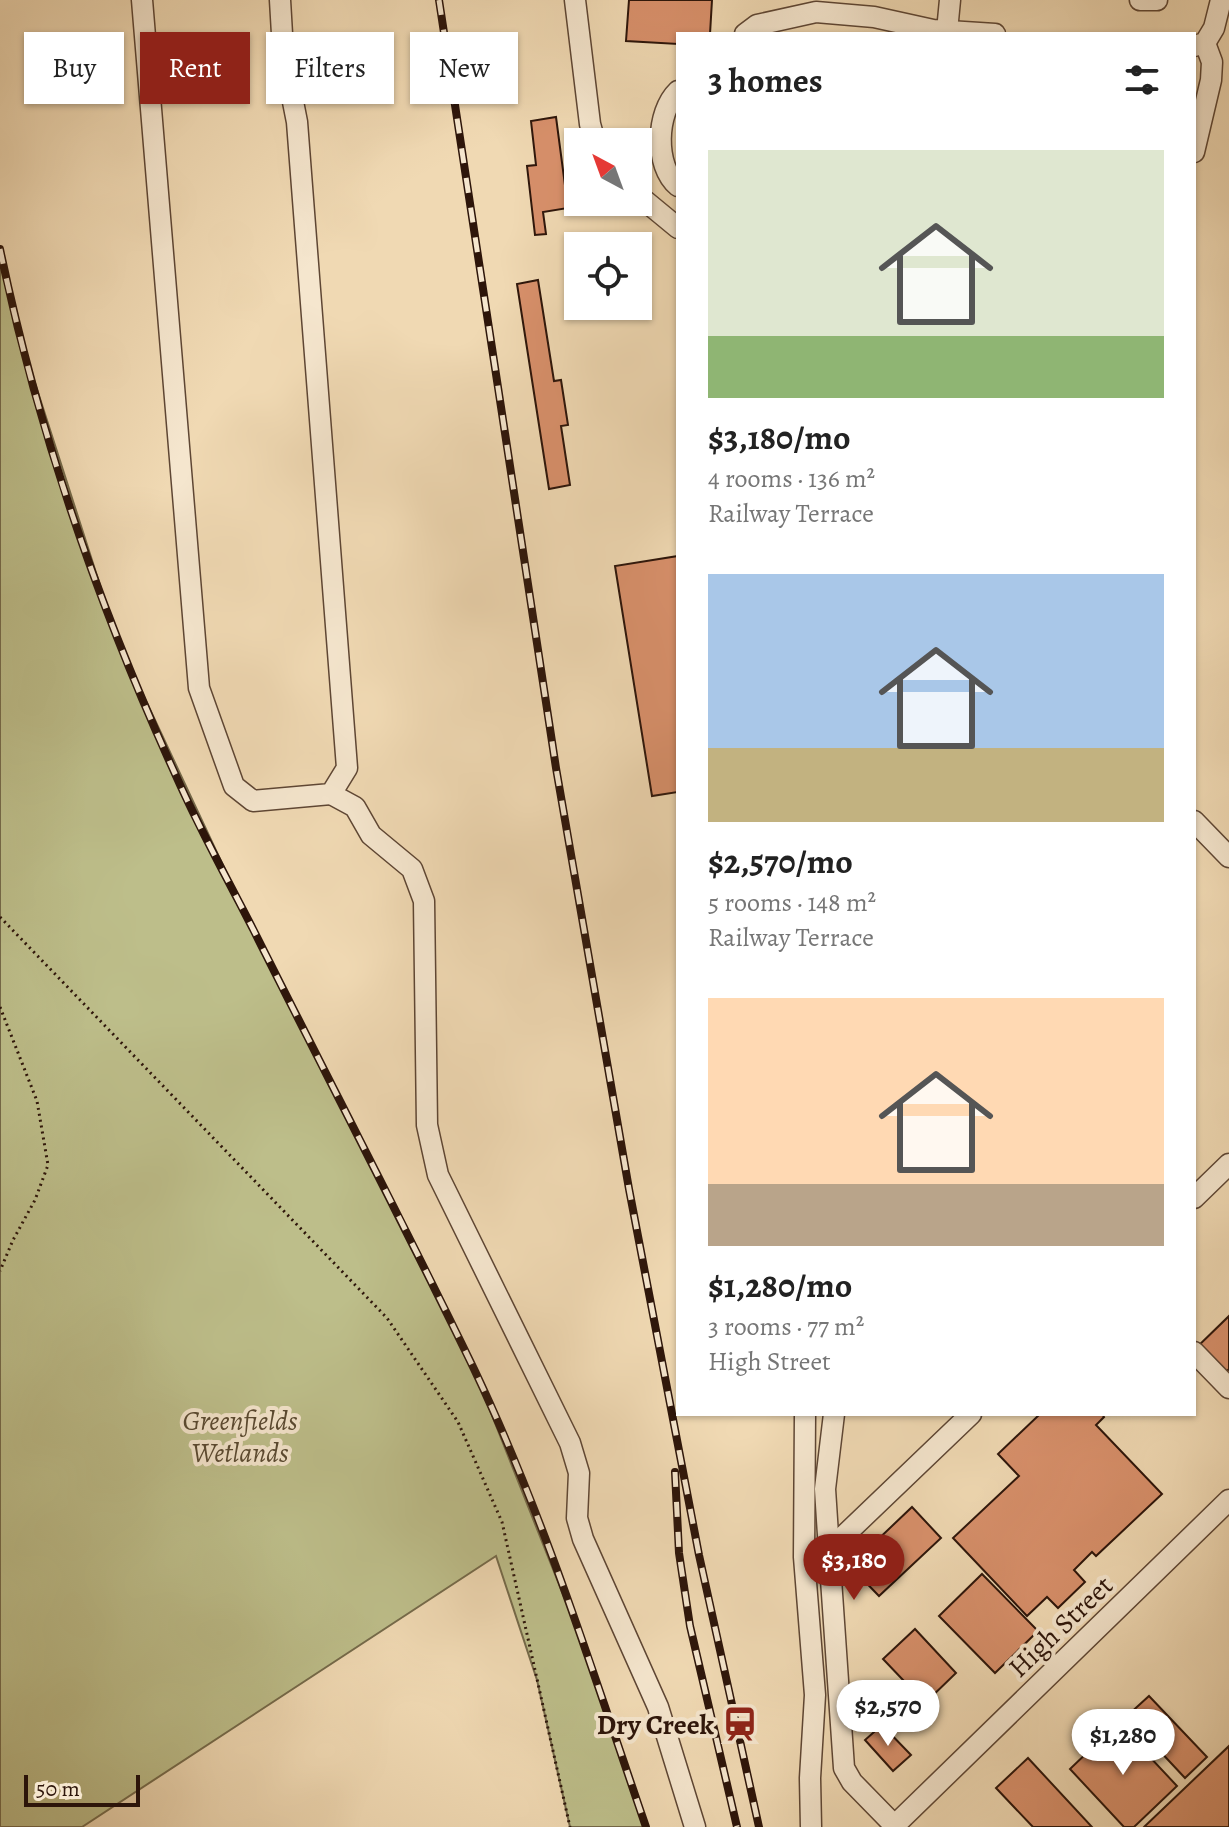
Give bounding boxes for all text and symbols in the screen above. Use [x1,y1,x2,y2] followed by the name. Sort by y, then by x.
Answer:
[24,32,124,104] chip: Buy
[140,32,250,104] chip: Rent
[266,32,394,104] chip: Filters
[410,32,518,104] chip: New
[708,57,823,104] text: 3 homes
[1120,58,1164,102] icon: filters
[564,128,652,216] north arrow
[564,128,652,320] map controls
[864,202,1008,346] icon: home
[564,232,652,320] button: locate
[708,414,850,461] text: $3,180/mo
[708,461,875,496] text: 4 rooms · 136 m²
[708,496,874,531] text: Railway Terrace
[864,626,1008,770] icon: home
[708,838,853,885] text: $2,570/mo
[708,885,876,920] text: 5 rooms · 148 m²
[708,920,874,955] text: Railway Terrace
[864,1050,1008,1194] icon: home
[708,1262,852,1309] text: $1,280/mo
[708,1309,864,1344] text: 3 rooms · 77 m²
[708,1344,831,1379] text: High Street
[183,1402,298,1472] park label: Greenfields Wetlands
[789,1534,919,1602] pin: $3,180
[821,1542,887,1577] text: $3,180
[1000,1567,1121,1686] street label: High Street
[823,1680,953,1748] pin: $2,570
[855,1688,921,1723] text: $2,570
[721,1705,759,1743] station icon: Dry Creek
[597,1706,715,1744] place label: Dry Creek
[1058,1709,1188,1777] pin: $1,280
[1090,1717,1156,1752] text: $1,280
[24,1771,140,1807] scale bar
[36,1774,80,1804] text: 50 m

